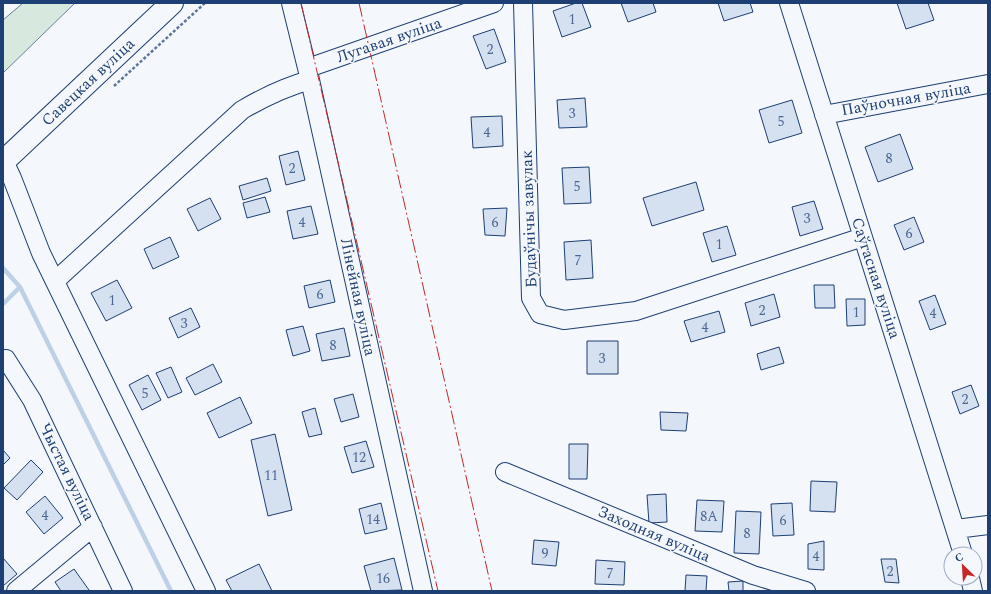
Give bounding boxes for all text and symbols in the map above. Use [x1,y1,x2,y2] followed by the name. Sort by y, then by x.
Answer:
[569,9,576,30] house number: 1
[333,11,445,69] street label: Лугавая вуліца
[36,32,140,132] street label: Савецкая вуліца
[487,39,494,60] house number: 2
[839,76,973,122] street label: Паўночная вуліца
[569,103,576,124] house number: 3
[778,111,785,132] house number: 5
[484,122,491,143] house number: 4
[886,148,893,169] house number: 8
[515,150,543,288] street label: Будаўнічы завулак
[289,158,296,179] house number: 2
[574,176,581,197] house number: 5
[804,208,811,229] house number: 3
[299,212,306,233] house number: 4
[492,212,499,233] house number: 6
[845,214,907,342] street label: Саўгасная вуліца
[906,223,913,244] house number: 6
[716,234,723,255] house number: 1
[334,236,382,358] street label: Лінейная вуліца
[575,250,582,271] house number: 7
[317,284,324,305] house number: 6
[109,290,116,311] house number: 1
[759,300,766,321] house number: 2
[853,302,860,323] house number: 1
[930,303,937,324] house number: 4
[181,313,188,334] house number: 3
[702,317,709,338] house number: 4
[330,335,337,356] house number: 8
[599,348,606,369] house number: 3
[142,383,149,404] house number: 5
[962,389,969,410] house number: 2
[33,419,101,525] street label: Чыстая вуліца
[352,447,366,468] house number: 12
[264,465,278,486] house number: 11
[594,499,714,569] street label: Заходняя вуліца
[42,505,49,526] house number: 4
[700,506,718,527] house number: 8А
[366,509,380,530] house number: 14
[780,510,787,531] house number: 6
[744,523,751,544] house number: 8
[542,543,549,564] house number: 9
[813,546,820,567] house number: 4
[943,546,983,586] north arrow
[952,548,966,567] text: С
[887,561,894,582] house number: 2
[607,563,614,584] house number: 7
[376,568,390,589] house number: 16

